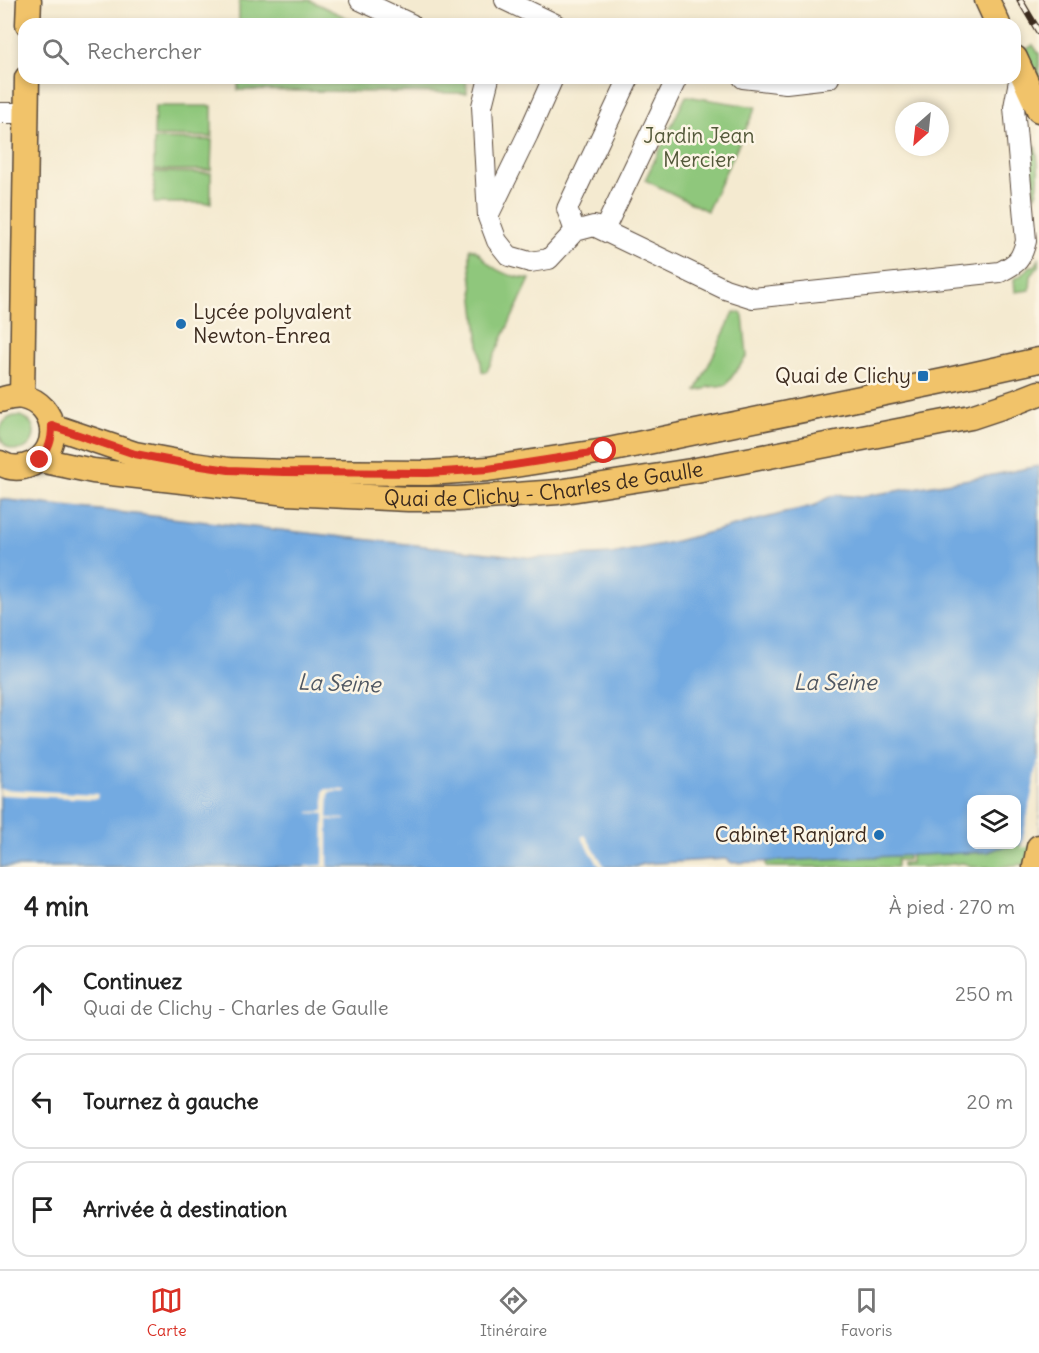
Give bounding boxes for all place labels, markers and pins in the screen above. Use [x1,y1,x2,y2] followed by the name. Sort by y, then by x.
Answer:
[193,298,352,349] place label: Lycée polyvalent Newton-Enrea
[174,317,188,331] marker: Lycée polyvalent Newton-Enrea
[775,362,911,389] place label: Quai de Clichy
[916,369,930,383] marker: Quai de Clichy
[715,821,867,848] place label: Cabinet Ranjard
[872,828,886,842] marker: Cabinet Ranjard

